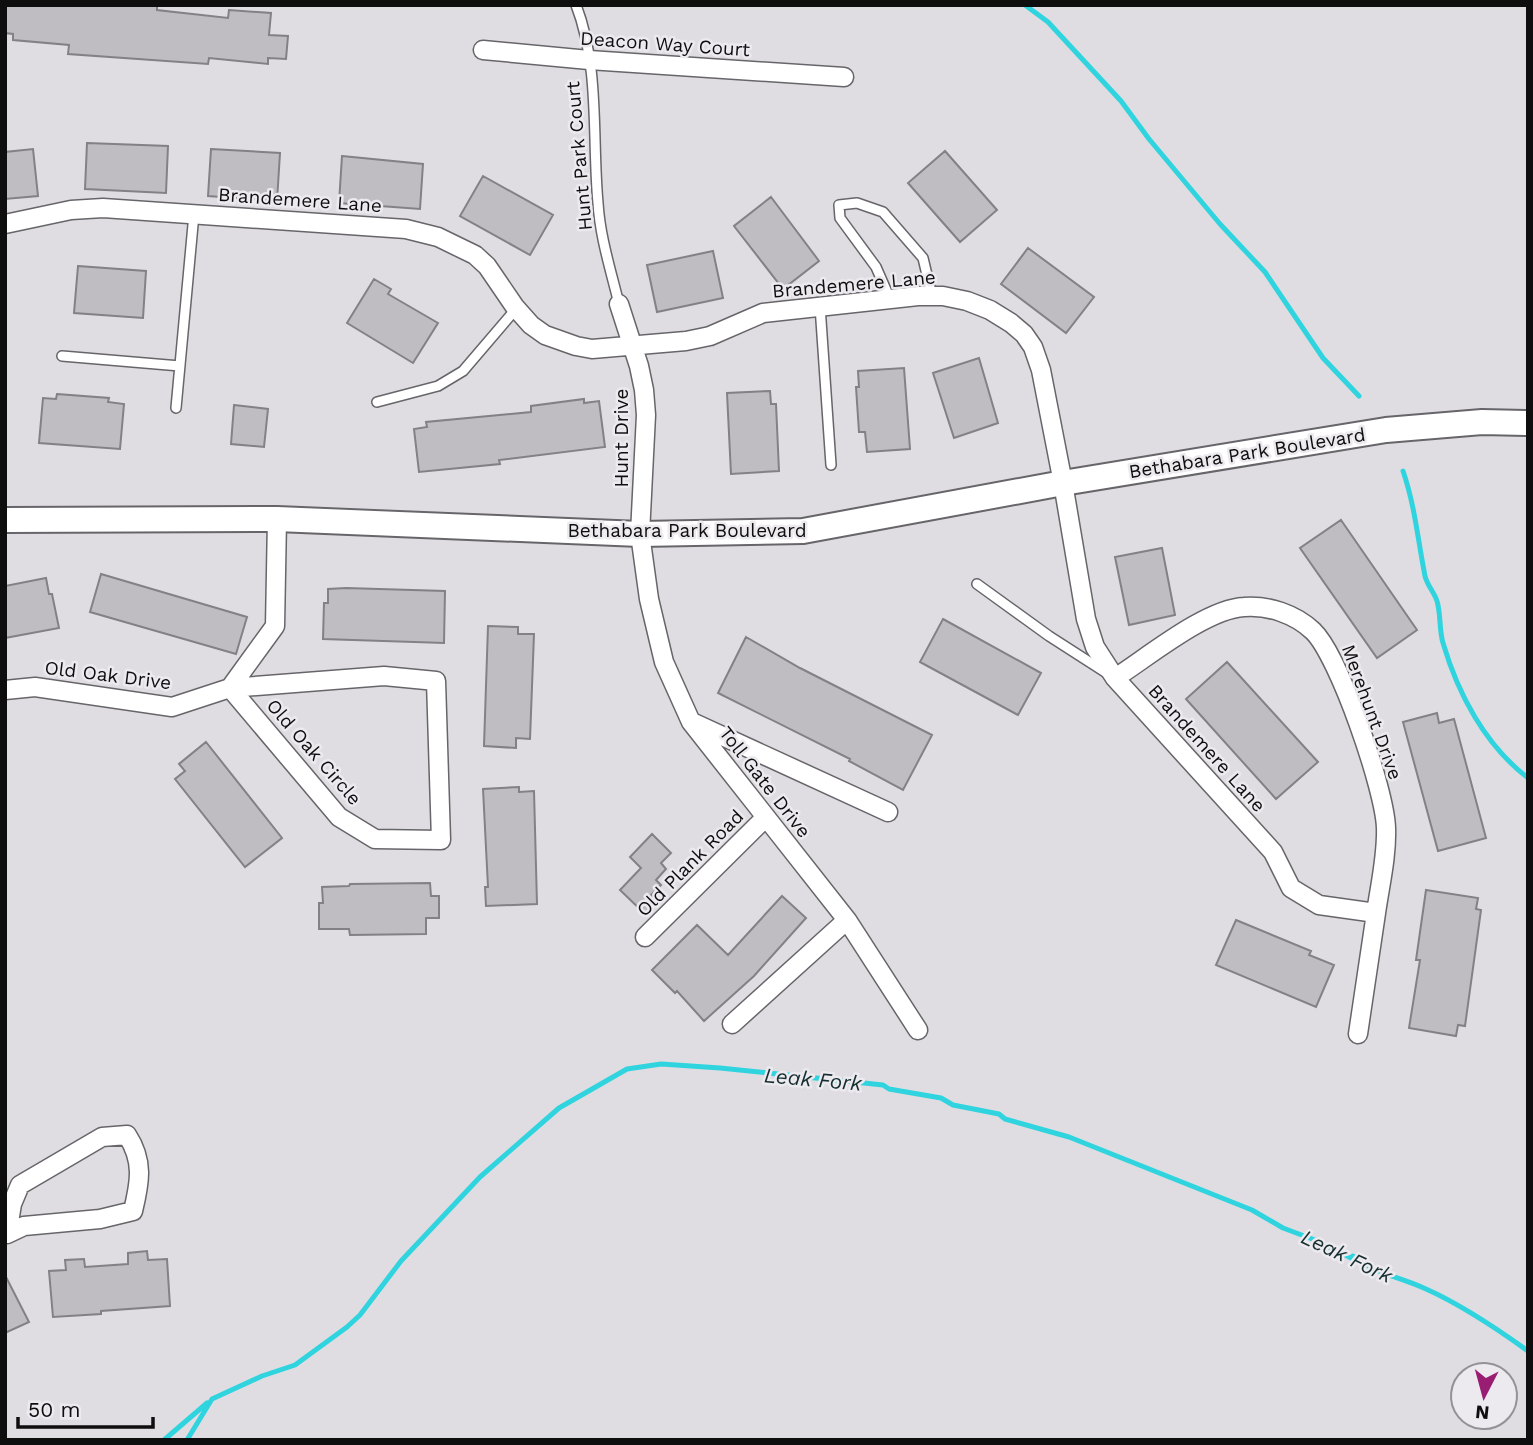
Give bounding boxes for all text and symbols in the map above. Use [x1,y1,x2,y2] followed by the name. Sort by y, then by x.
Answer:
[579,27,751,61] street label: Deacon Way Court
[561,80,597,232] street label: Hunt Park Court
[217,183,383,217] street label: Brandemere Lane
[771,265,937,303] street label: Brandemere Lane
[610,389,633,487] street label: Hunt Drive
[1127,423,1367,483] street label: Bethabara Park Boulevard
[567,519,807,542] street label: Bethabara Park Boulevard
[1337,641,1407,783] street label: Merehunt Drive
[43,656,173,694] street label: Old Oak Drive
[1144,679,1270,817] street label: Brandemere Lane
[262,694,366,810] street label: Old Oak Circle
[714,722,816,842] street label: Toll Gate Drive
[632,805,748,921] street label: Old Plank Road
[763,1062,863,1096] water label: Leak Fork
[1297,1224,1397,1288] water label: Leak Fork
[1449,1361,1519,1431] north arrow
[18,1386,152,1430] scale bar
[28,1397,80,1422] text: 50 m
[1474,1400,1490,1425] text: N

